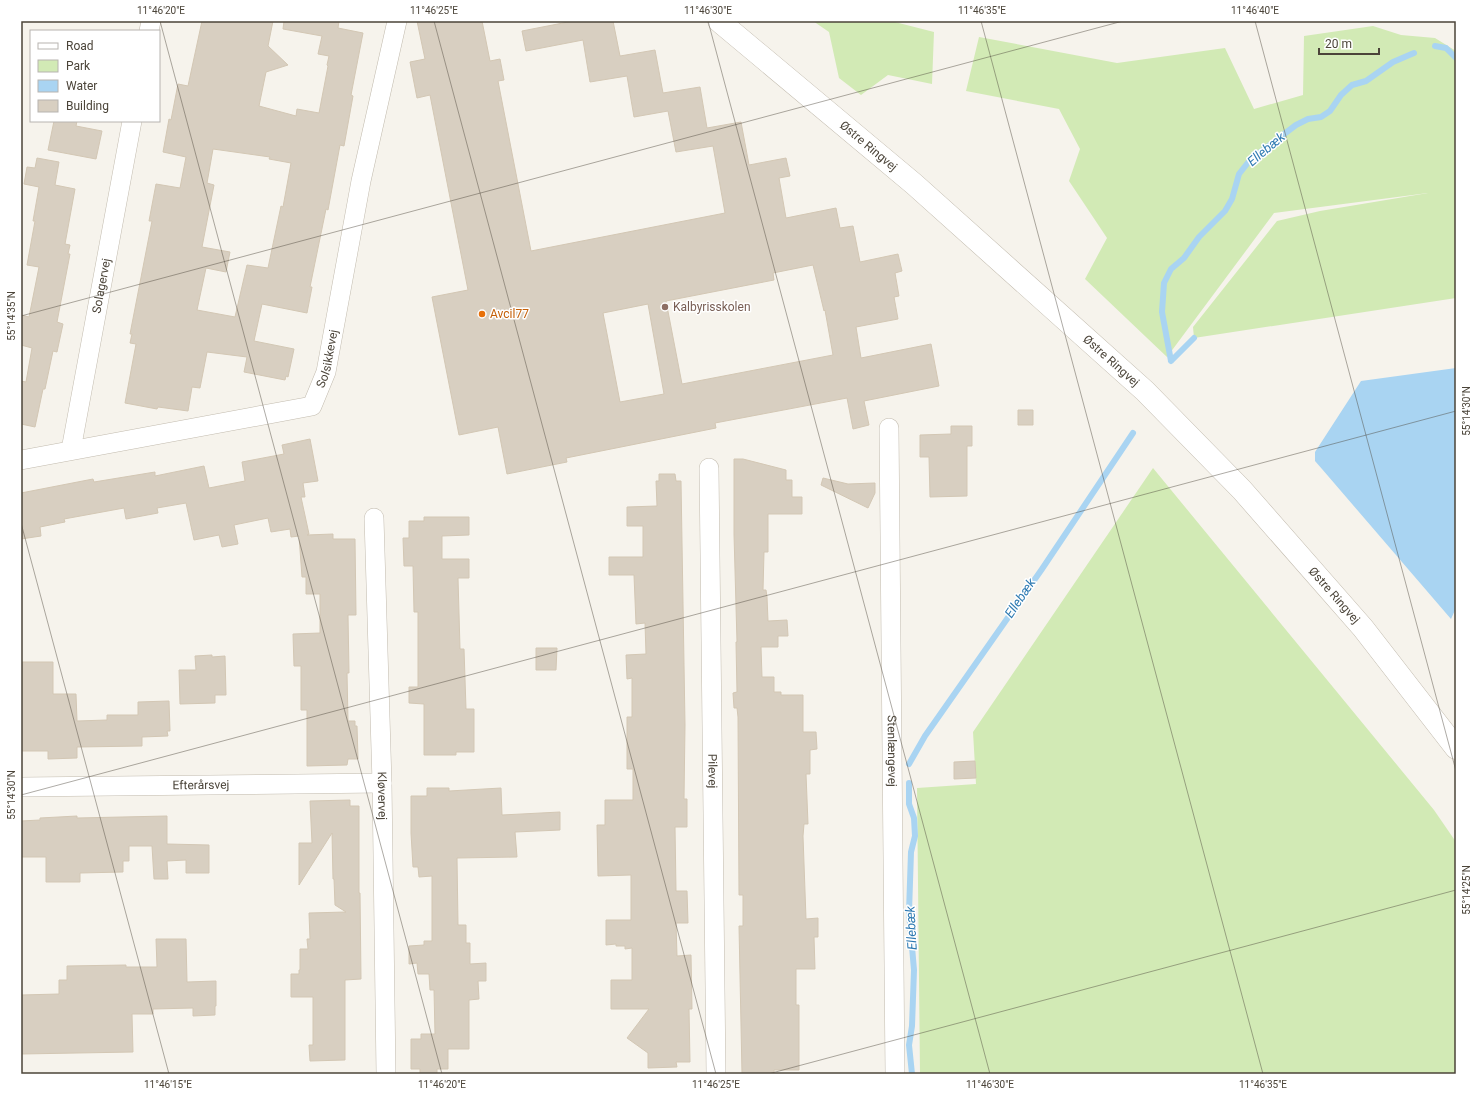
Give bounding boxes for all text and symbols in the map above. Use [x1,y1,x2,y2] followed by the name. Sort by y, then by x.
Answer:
[137,5,185,16] text: 11°46'20"E
[410,5,458,16] text: 11°46'25"E
[684,5,732,16] text: 11°46'30"E
[958,5,1006,16] text: 11°46'35"E
[1231,5,1279,16] text: 11°46'40"E
[30,30,160,122] legend
[1319,30,1379,56] scale bar
[1325,37,1352,51] text: 20 m
[66,39,94,53] text: Road
[66,59,91,73] text: Park
[66,79,97,93] text: Water
[66,99,109,113] text: Building
[837,118,900,174] street label: Østre Ringvej
[1244,129,1288,169] water label: Ellebæk
[89,257,113,314] street label: Solagervej
[6,291,17,341] text: 55°14'35"N
[673,300,751,314] place label: Kalbyrisskolen
[660,302,670,312] marker: Kalbyrisskolen
[490,307,529,321] place label: Avcil77
[477,309,487,319] marker: Avcil77
[313,328,341,390] street label: Solsikkevej
[1080,332,1142,390] street label: Østre Ringvej
[1461,386,1472,436] text: 55°14'30"N
[1306,564,1363,627] street label: Østre Ringvej
[1001,575,1039,620] water label: Ellebæk
[885,715,899,787] street label: Stenlængevej
[705,754,720,789] street label: Pilevej
[6,770,17,820] text: 55°14'30"N
[375,771,390,820] street label: Kløvervej
[172,778,230,792] street label: Efterårsvej
[1461,865,1472,915] text: 55°14'25"N
[902,905,920,950] water label: Ellebæk
[144,1079,192,1090] text: 11°46'15"E
[418,1079,466,1090] text: 11°46'20"E
[692,1079,740,1090] text: 11°46'25"E
[966,1079,1014,1090] text: 11°46'30"E
[1239,1079,1287,1090] text: 11°46'35"E

